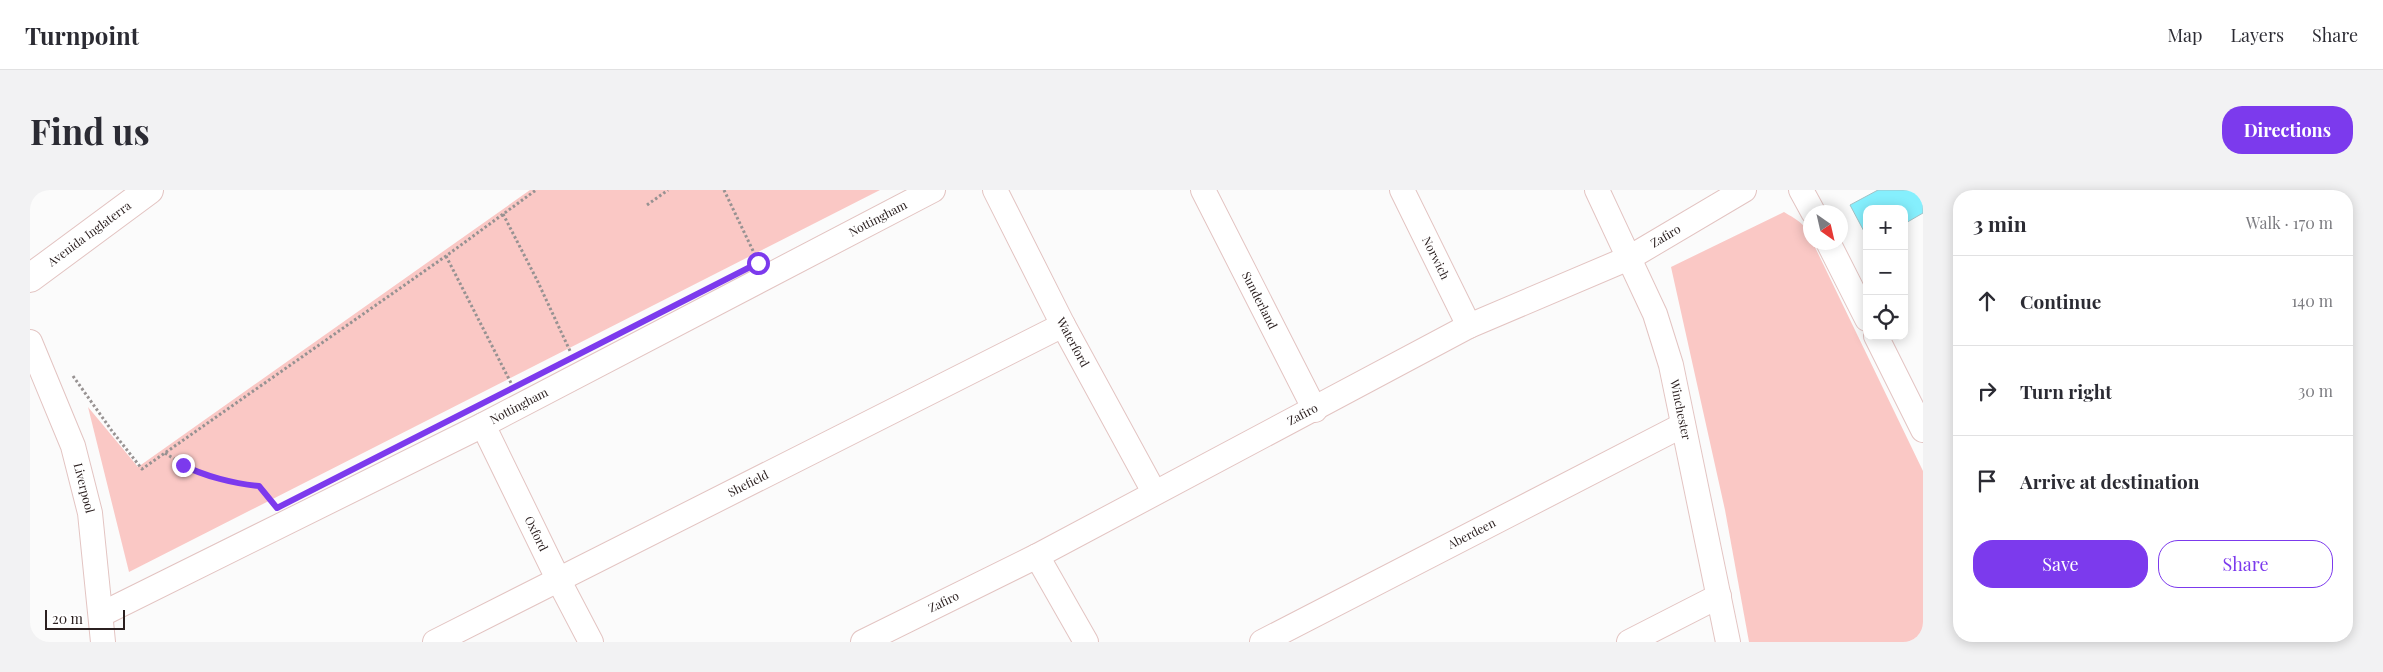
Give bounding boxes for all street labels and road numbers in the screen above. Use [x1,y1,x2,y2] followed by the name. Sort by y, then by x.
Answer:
[846,196,910,240] street label: Nottingham
[43,197,134,270] street label: Avenida Inglaterra
[1647,220,1684,251] street label: Zafiro
[1419,234,1454,282] street label: Norwich
[1239,269,1281,331] street label: Sunderland
[1053,314,1093,370] street label: Waterford
[1667,377,1695,442] street label: Winchester
[487,383,551,427] street label: Nottingham
[1284,399,1321,428] street label: Zafiro
[71,461,99,515] street label: Liverpool
[725,466,771,500] street label: Shefield
[522,513,552,554] street label: Oxford
[1444,514,1498,552] street label: Aberdeen
[925,587,962,616] street label: Zafiro

